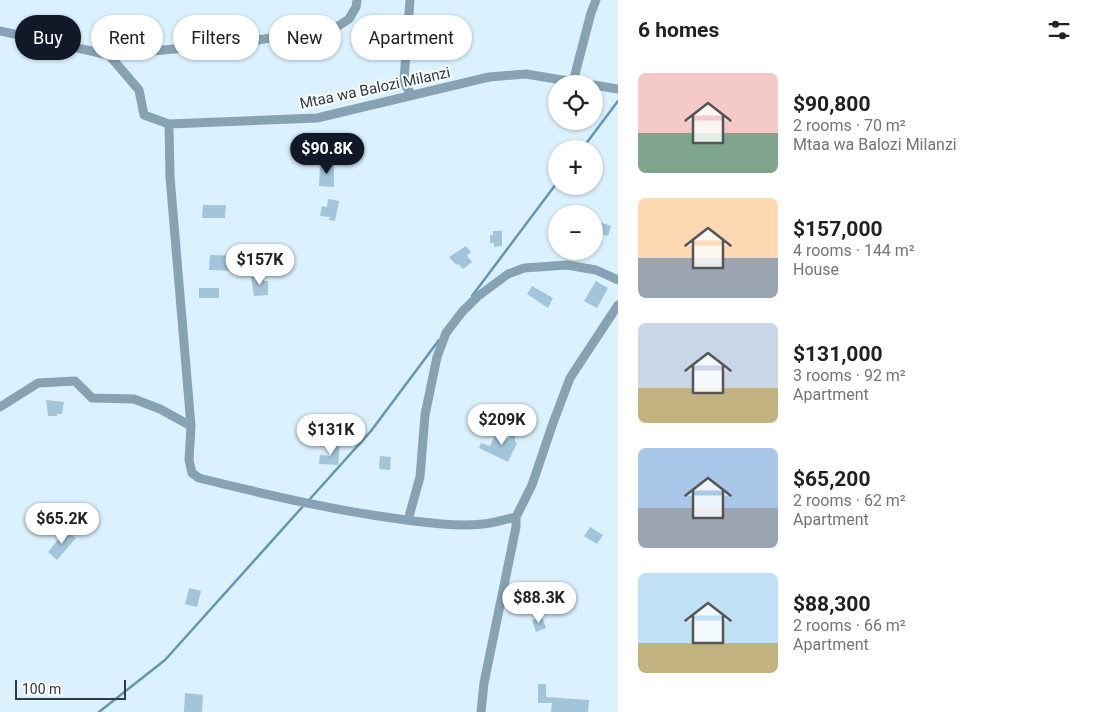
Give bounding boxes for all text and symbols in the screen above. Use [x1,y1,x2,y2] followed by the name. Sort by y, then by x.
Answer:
[15,15,81,60] chip: Buy
[91,15,163,60] chip: Rent
[173,15,259,60] chip: Filters
[269,15,341,60] chip: New
[351,15,472,60] chip: Apartment
[1045,16,1073,44] icon: filters
[638,18,719,42] text: 6 homes
[298,63,452,113] street label: Mtaa wa Balozi Milanzi
[548,75,603,260] map controls
[548,75,603,130] button: locate
[793,92,870,116] text: $90,800
[678,93,738,153] icon: home
[793,116,906,135] text: 2 rooms · 70 m²
[286,132,368,175] pin: $90.8K
[793,135,957,154] text: Mtaa wa Balozi Milanzi
[301,139,353,158] text: $90.8K
[548,140,603,195] button: +
[548,205,603,260] button: −
[793,217,883,241] text: $157,000
[678,218,738,278] icon: home
[793,241,915,260] text: 4 rooms · 144 m²
[225,244,295,286] pin: $157K
[237,250,283,269] text: $157K
[793,260,839,279] text: House
[793,342,883,366] text: $131,000
[678,343,738,403] icon: home
[793,366,906,385] text: 3 rooms · 92 m²
[793,385,869,404] text: Apartment
[467,404,537,446] pin: $209K
[479,410,525,429] text: $209K
[296,414,366,456] pin: $131K
[308,420,354,439] text: $131K
[793,467,870,491] text: $65,200
[678,468,738,528] icon: home
[793,491,906,510] text: 2 rooms · 62 m²
[21,502,103,545] pin: $65.2K
[36,509,88,528] text: $65.2K
[793,510,869,529] text: Apartment
[498,582,580,624] pin: $88.3K
[513,588,565,607] text: $88.3K
[793,592,870,616] text: $88,300
[678,593,738,653] icon: home
[793,616,906,635] text: 2 rooms · 66 m²
[793,635,869,654] text: Apartment
[15,677,126,700] scale bar
[22,681,61,697] text: 100 m

